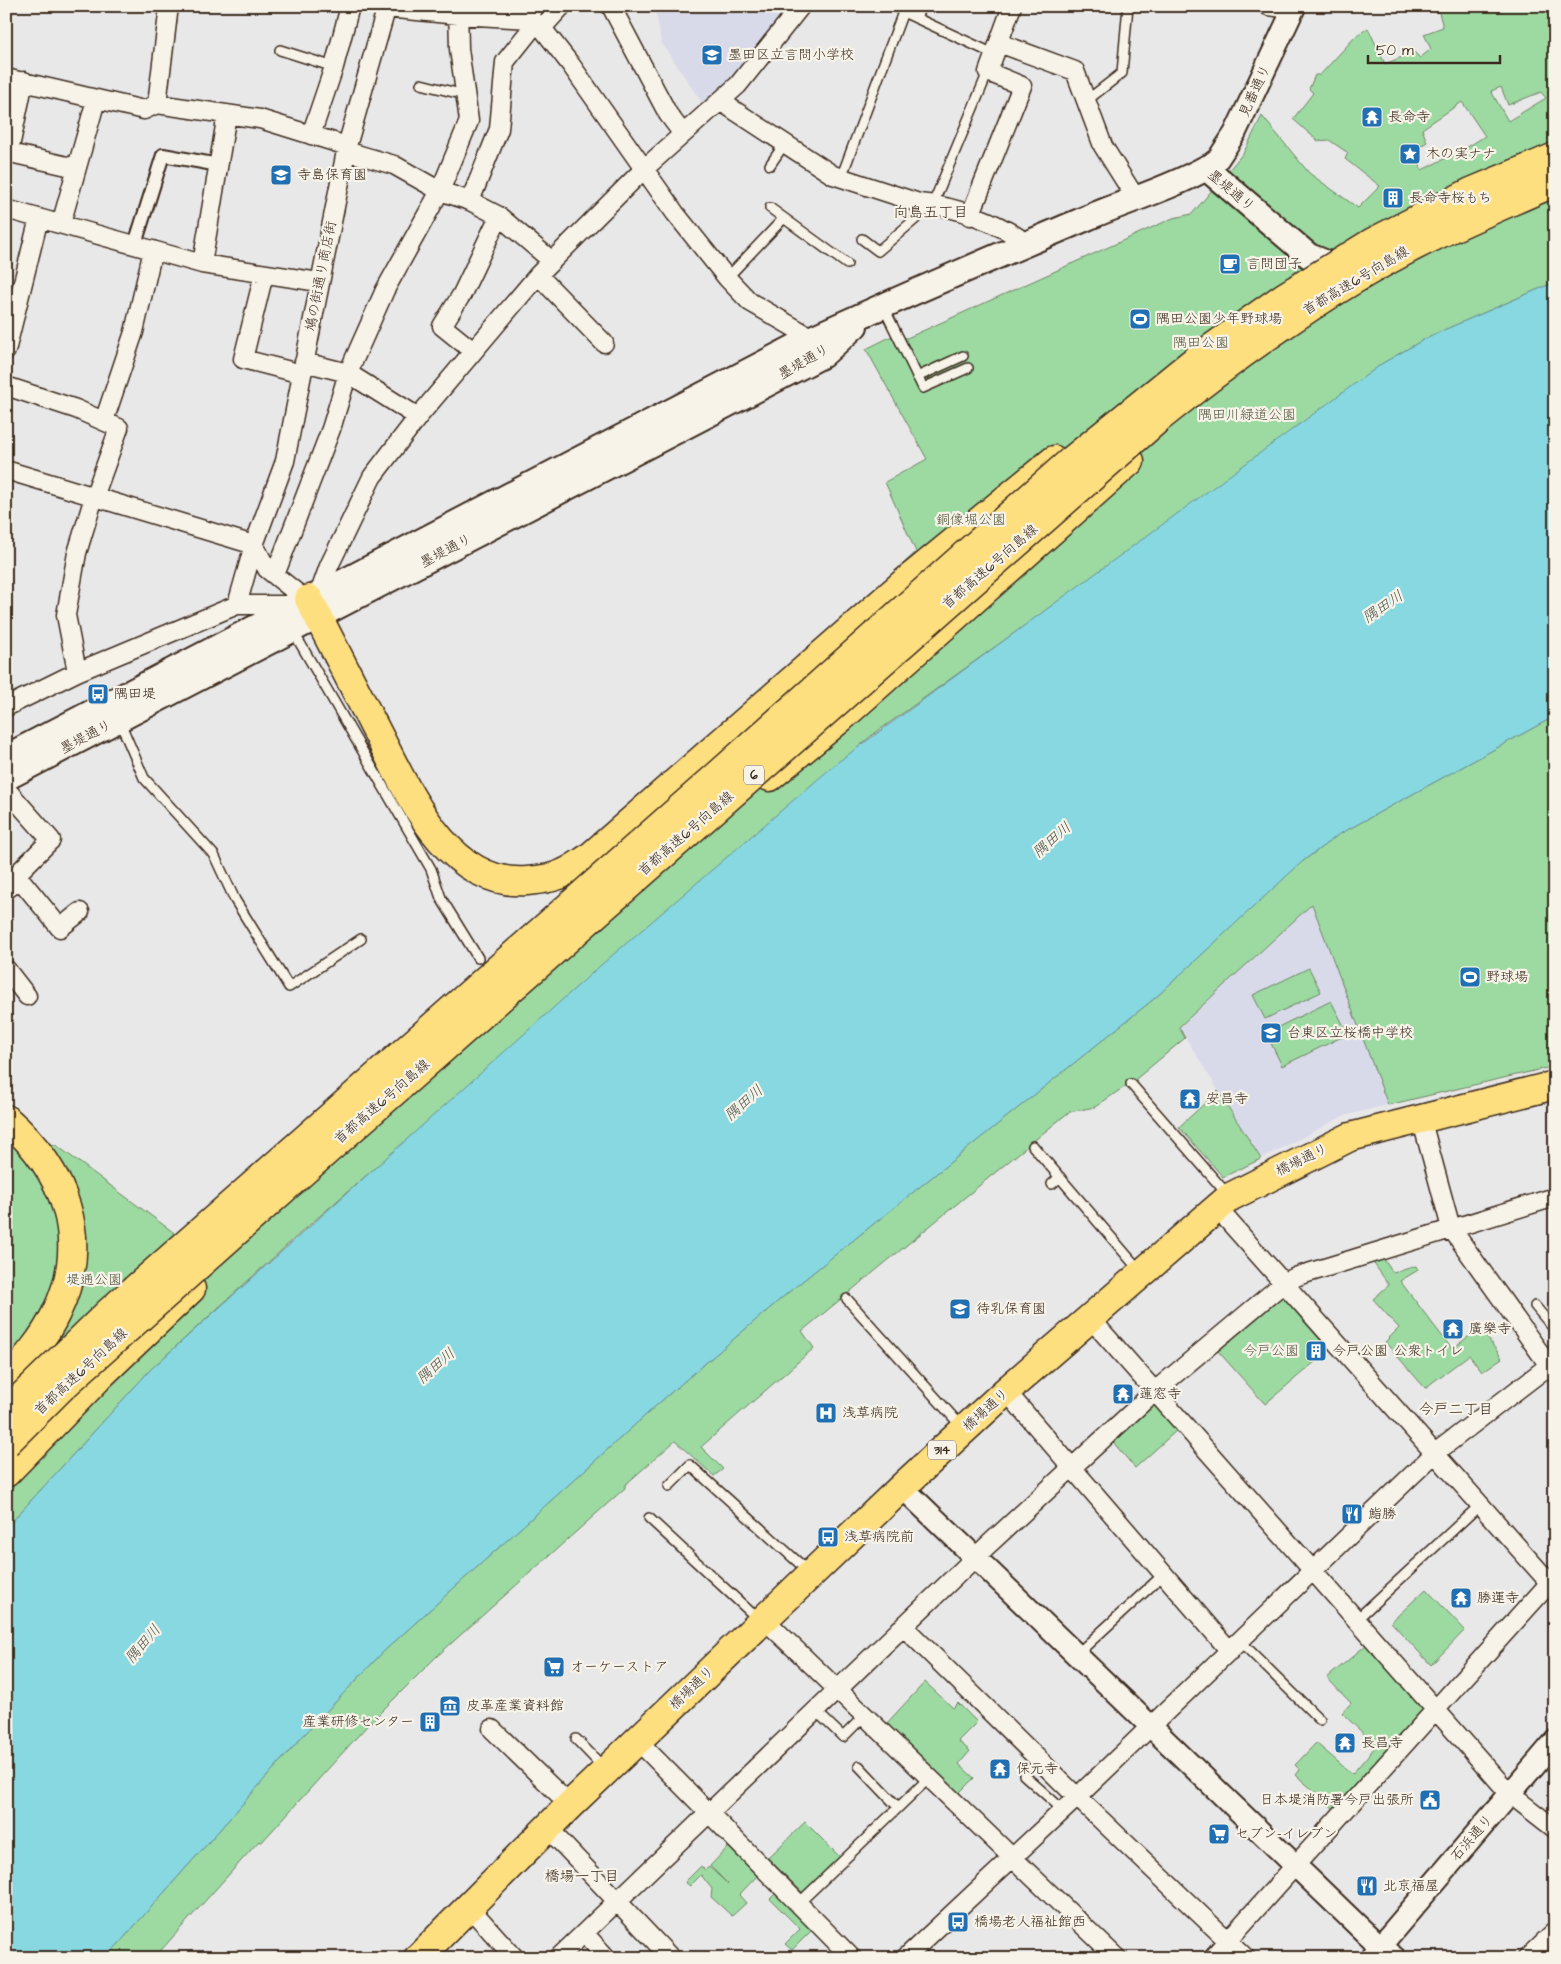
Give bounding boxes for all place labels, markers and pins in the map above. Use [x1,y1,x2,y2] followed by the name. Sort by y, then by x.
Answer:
[700,43,724,67] school or university icon: 墨田区立言問小学校
[728,45,854,65] place label: 墨田区立言問小学校
[1360,105,1384,129] temple icon: 長命寺
[1388,107,1430,127] place label: 長命寺
[1398,142,1422,166] place icon: 木の実ナナ
[1426,144,1496,164] place label: 木の実ナナ
[269,163,293,187] school or university icon: 寺島保育園
[297,165,367,185] place label: 寺島保育園
[1381,186,1405,210] building icon: 長命寺桜もち
[1409,188,1492,208] place label: 長命寺桜もち
[1218,252,1242,276] cafe icon: 言問団子
[1246,254,1302,274] place label: 言問団子
[1128,307,1152,331] sports icon: 隅田公園少年野球場
[1156,309,1282,329] place label: 隅田公園少年野球場
[86,682,110,706] bus stop icon: 隅田堤
[114,684,156,704] place label: 隅田堤
[1458,965,1482,989] sports icon: 野球場
[1486,967,1528,987] place label: 野球場
[1259,1021,1283,1045] school or university icon: 台東区立桜橋中学校
[1287,1023,1413,1043] place label: 台東区立桜橋中学校
[1178,1087,1202,1111] temple icon: 安昌寺
[1206,1089,1248,1109] place label: 安昌寺
[948,1297,972,1321] school or university icon: 待乳保育園
[976,1299,1046,1319] place label: 待乳保育園
[1441,1317,1465,1341] temple icon: 廣樂寺
[1469,1319,1511,1339] place label: 廣樂寺
[1304,1339,1328,1363] building icon: 今戸公園 公衆トイレ
[1332,1341,1464,1361] place label: 今戸公園 公衆トイレ
[1111,1382,1135,1406] temple icon: 蓮窓寺
[1139,1384,1181,1404] place label: 蓮窓寺
[814,1401,838,1425] hospital icon: 浅草病院
[842,1403,898,1423] place label: 浅草病院
[1340,1502,1364,1526] restaurant icon: 鮨勝
[1368,1504,1396,1524] place label: 鮨勝
[816,1525,840,1549] bus stop icon: 浅草病院前
[844,1527,914,1547] place label: 浅草病院前
[1449,1586,1473,1610] temple icon: 勝運寺
[1477,1588,1519,1608] place label: 勝運寺
[542,1655,566,1679] supermarket icon: オーケーストア
[570,1657,668,1677] place label: オーケーストア
[438,1694,462,1718] museum icon: 皮革産業資料館
[466,1696,564,1716] place label: 皮革産業資料館
[418,1710,442,1734] building icon: 産業研修センター
[303,1712,414,1732] place label: 産業研修センター
[1333,1731,1357,1755] temple icon: 長昌寺
[1361,1733,1403,1753] place label: 長昌寺
[988,1757,1012,1781] temple icon: 保元寺
[1016,1759,1058,1779] place label: 保元寺
[1418,1788,1442,1812] public building icon: 日本堤消防署今戸出張所
[1260,1790,1414,1810] place label: 日本堤消防署今戸出張所
[1207,1822,1231,1846] supermarket icon: セブン-イレブン
[1235,1824,1337,1844] place label: セブン-イレブン
[1355,1874,1379,1898] restaurant icon: 北京福屋
[1383,1876,1439,1896] place label: 北京福屋
[946,1910,970,1934] bus stop icon: 橋場老人福祉館西
[974,1912,1086,1932] place label: 橋場老人福祉館西

